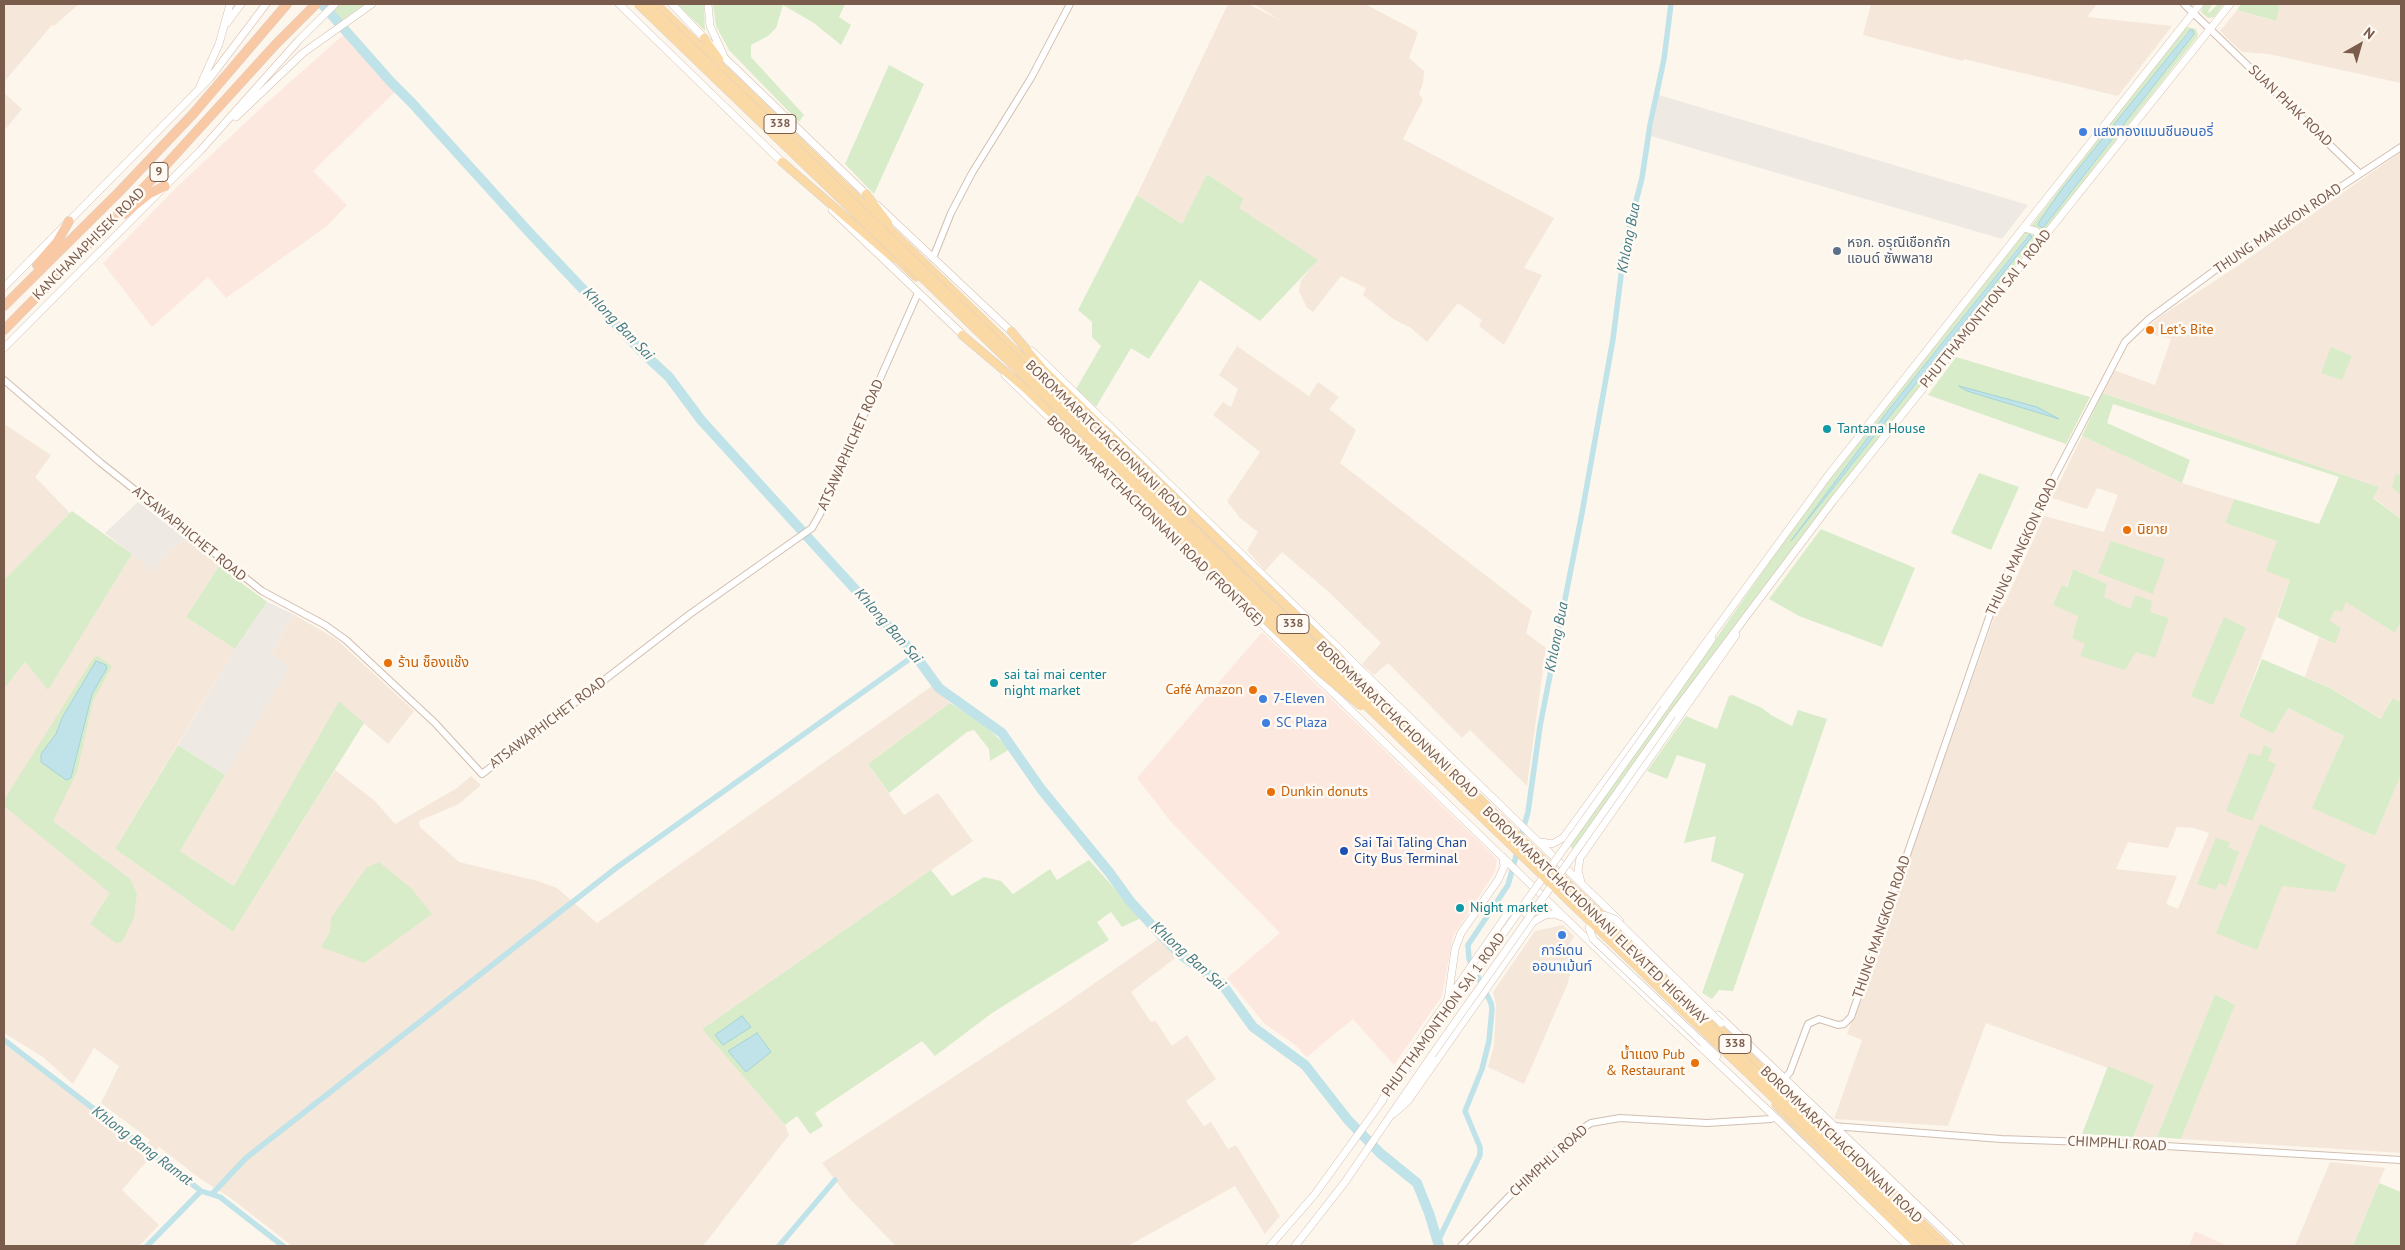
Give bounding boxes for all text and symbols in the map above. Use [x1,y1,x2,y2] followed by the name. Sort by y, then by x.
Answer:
[2335,20,2385,70] north arrow
[2360,23,2378,43] text: N
[2245,62,2335,150] street label: SUAN PHAK ROAD
[764,115,796,134] road number: 338
[2093,124,2213,140] place label: แสงทองแมนชีนอนอรี่
[2077,126,2089,138] marker: แสงทองแมนชีนอนอรี่
[150,162,168,182] road number: 9
[2211,180,2345,278] street label: THUNG MANGKON ROAD
[29,184,149,304] street label: KANCHANAPHISEK ROAD
[1613,202,1645,274] water label: Khlong Bua
[1917,226,2055,392] street label: PHUTTHAMONTHON SAI 1 ROAD
[1847,235,1950,268] place label: หจก. อรุณีเชือกถัก แอนด์ ซัพพลาย
[1831,245,1843,257] marker: หจก. อรุณีเชือกถัก แอนด์ ซัพพลาย
[579,284,657,364] water label: Khlong Ban Sai
[2160,322,2214,338] place label: Let's Bite
[2144,324,2156,336] marker: Let's Bite
[1022,357,1190,521] street label: BOROMMARATCHACHONNANI ROAD
[815,377,887,513] street label: ATSAWAPHICHET ROAD
[1043,413,1267,629] street label: BOROMMARATCHACHONNANI ROAD (FRONTAGE)
[1837,421,1925,437] place label: Tantana House
[1821,423,1833,435] marker: Tantana House
[1983,475,2061,619] street label: THUNG MANGKON ROAD
[129,483,249,585] street label: ATSAWAPHICHET ROAD
[2137,522,2168,538] place label: นิยาย
[2121,524,2133,536] marker: นิยาย
[850,585,926,667] water label: Khlong Ban Sai
[1541,601,1573,673] water label: Khlong Bua
[1277,614,1309,634] road number: 338
[1313,638,1481,802] street label: BOROMMARATCHACHONNANI ROAD
[398,655,469,671] place label: ร้าน ช็องแช๊ง
[382,657,394,669] marker: ร้าน ช็องแช๊ง
[1004,667,1107,700] place label: sai tai mai center night market
[486,674,610,772] street label: ATSAWAPHICHET ROAD
[988,677,1000,689] marker: sai tai mai center night market
[1165,682,1243,698] place label: Café Amazon
[1247,684,1259,696] marker: Café Amazon
[1273,691,1325,707] place label: 7-Eleven
[1257,693,1269,705] marker: 7-Eleven
[1276,715,1327,731] place label: SC Plaza
[1260,717,1272,729] marker: SC Plaza
[1281,784,1368,800] place label: Dunkin donuts
[1265,786,1277,798] marker: Dunkin donuts
[1479,803,1711,1029] street label: BOROMMARATCHACHONNANI ELEVATED HIGHWAY
[1354,835,1467,868] place label: Sai Tai Taling Chan City Bus Terminal
[1338,845,1350,857] marker: Sai Tai Taling Chan City Bus Terminal
[1850,853,1914,1001] street label: THUNG MANGKON ROAD
[1470,900,1548,916] place label: Night market
[1454,902,1466,914] marker: Night market
[1147,918,1229,994] water label: Khlong Ban Sai
[1556,929,1568,941] marker: การ์เดน ออนาเม้นท์
[1379,930,1509,1100] street label: PHUTTHAMONTHON SAI 1 ROAD
[1532,943,1592,976] place label: การ์เดน ออนาเม้นท์
[1719,1034,1751,1054] road number: 338
[1606,1047,1685,1080] place label: น้ำแดง Pub & Restaurant
[1689,1057,1701,1069] marker: น้ำแดง Pub & Restaurant
[1757,1063,1925,1227] street label: BOROMMARATCHACHONNANI ROAD
[88,1102,196,1190] water label: Khlong Bang Ramat
[1507,1122,1591,1200] street label: CHIMPHLI ROAD
[2067,1133,2167,1155] street label: CHIMPHLI ROAD

